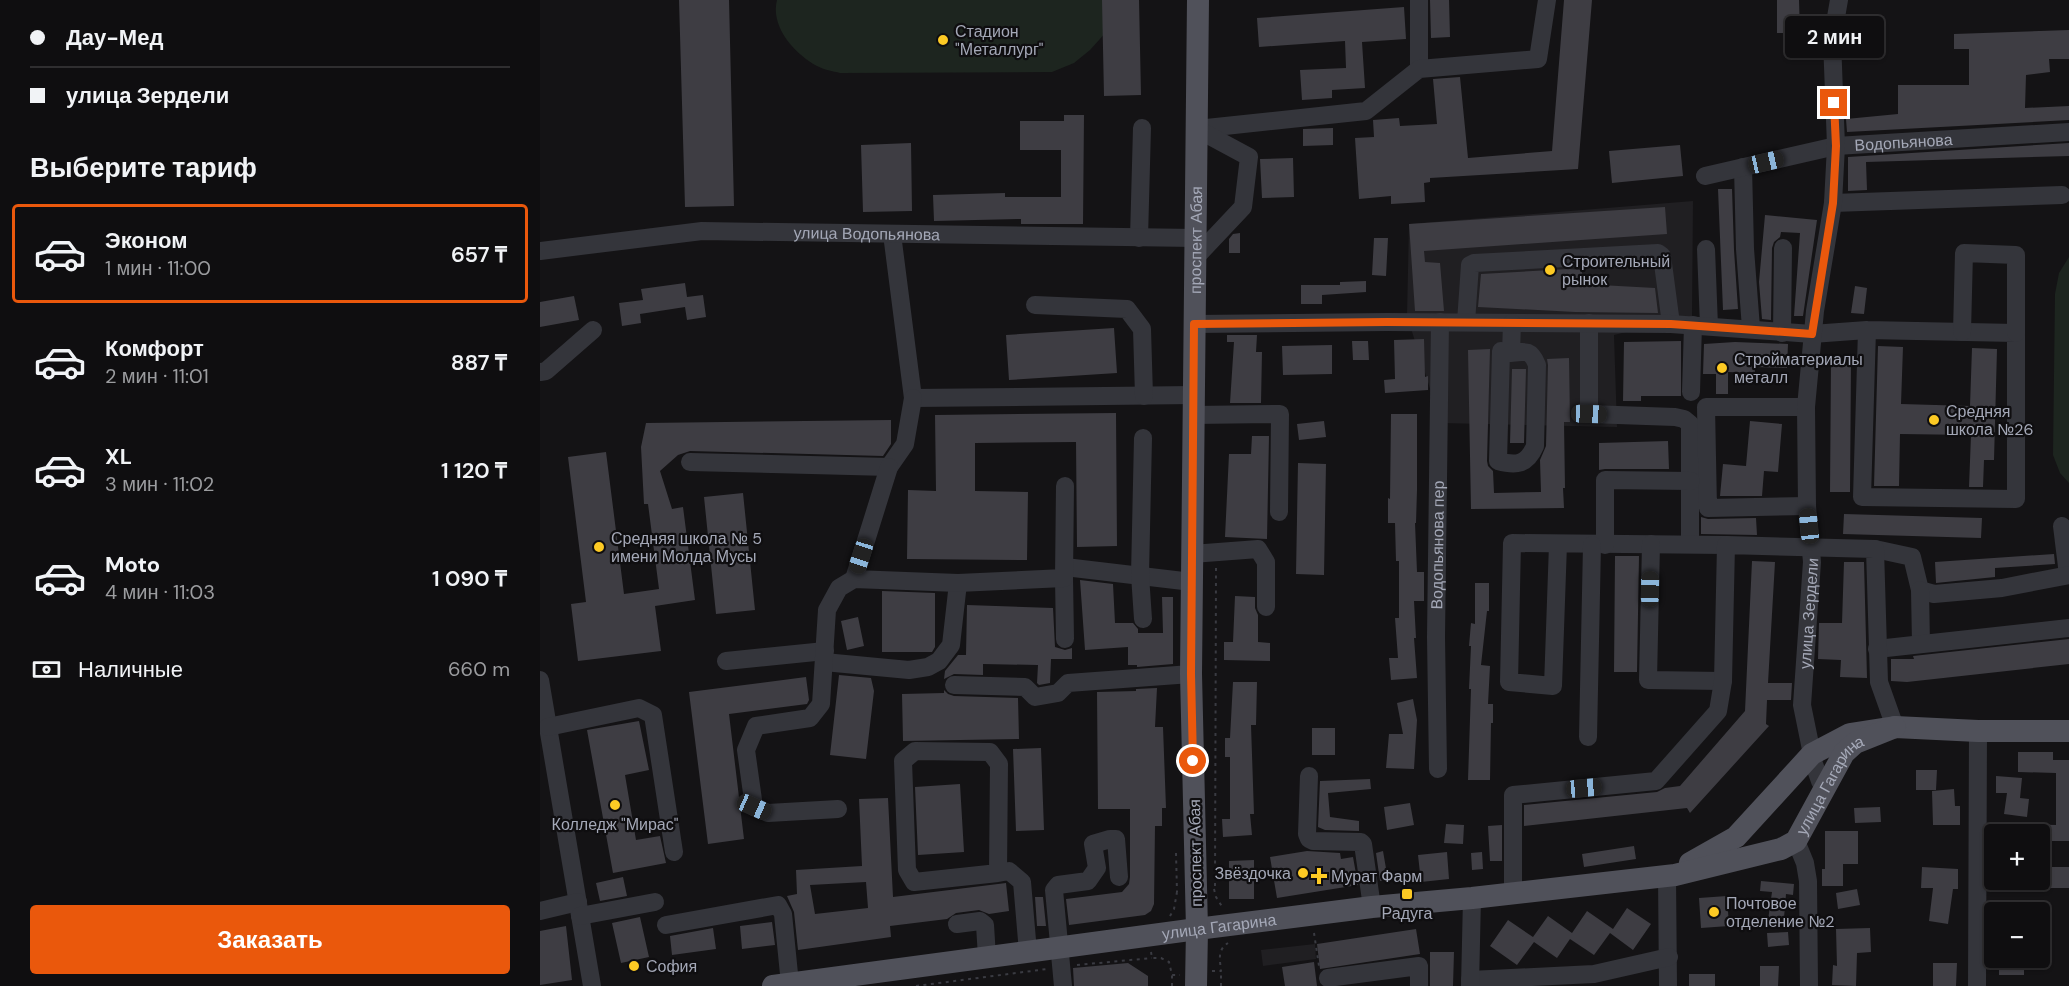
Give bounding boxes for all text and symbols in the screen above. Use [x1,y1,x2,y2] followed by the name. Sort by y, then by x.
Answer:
[1784,16,1884,58] callout: 2 мин
[955,21,1044,60] place label: Стадион "Металлург"
[66,23,163,52] text: Дау-Мед
[1807,24,1862,50] text: 2 мин
[936,33,950,47] marker: Стадион "Металлург"
[66,81,229,110] text: улица Зердели
[1820,89,1847,116] route end
[1854,129,1953,156] street label: Водопьянова
[1746,149,1786,175] car
[30,150,257,185] text: Выберите тариф
[1185,186,1207,294] street label: проспект Абая
[793,222,940,245] street label: улица Водопьянова
[105,226,188,255] text: Эконом
[33,227,87,281] icon: car
[451,240,507,269] text: 657 ₸
[1562,251,1670,290] place label: Строительный рынок
[105,255,211,281] text: 1 мин · 11:00
[1543,263,1557,277] marker: Строительный рынок
[105,334,204,363] text: Комфорт
[33,335,87,389] icon: car
[451,348,507,377] text: 887 ₸
[1734,349,1863,388] place label: Стройматериалы металл
[1715,361,1729,375] marker: Стройматериалы металл
[105,363,209,389] text: 2 мин · 11:01
[1946,401,2033,440] place label: Средняя школа №26
[1571,404,1607,424] car
[1927,413,1941,427] marker: Средняя школа №26
[105,442,132,471] text: XL
[33,443,87,497] icon: car
[441,456,507,485] text: 1 120 ₸
[105,471,214,497] text: 3 мин · 11:02
[1426,480,1449,610] street label: Водопьянова пер
[1798,507,1820,545] car
[611,528,762,567] place label: Средняя школа № 5 имени Молда Мусы
[847,536,875,576] car
[592,540,606,554] marker: Средняя школа № 5 имени Молда Мусы
[105,550,160,579] text: Moto
[33,551,87,605] icon: car
[1795,557,1823,670] street label: улица Зердели
[432,564,507,593] text: 1 090 ₸
[1641,571,1659,607] car
[105,579,215,605] text: 4 мин · 11:03
[30,653,63,686] icon: cash
[78,655,183,684] text: Наличные
[448,656,510,682] text: 660 m
[1791,731,1867,839] street label: улица Гагарина
[1179,747,1206,774] route start
[1565,777,1603,799] car
[734,791,774,823] car
[608,798,622,812] marker: Колледж "Мирас"
[1184,799,1207,907] street label: проспект Абая
[552,814,679,835] place label: Колледж "Мирас"
[1984,824,2050,968] map controls
[1984,824,2050,890] button: +
[1214,863,1291,884] place label: Звёздочка
[1296,866,1310,880] marker: Звёздочка
[1331,866,1422,887] place label: Мурат Фарм
[1312,869,1326,883] marker: Мурат Фарм
[1400,887,1414,901] marker: Радуга
[1726,893,1835,932] place label: Почтовое отделение №2
[1984,902,2050,968] button: −
[1382,903,1432,924] place label: Радуга
[30,905,510,974] button: Заказать
[1707,905,1721,919] marker: Почтовое отделение №2
[1161,909,1277,945] street label: улица Гагарина
[646,956,697,977] place label: София
[627,959,641,973] marker: София

